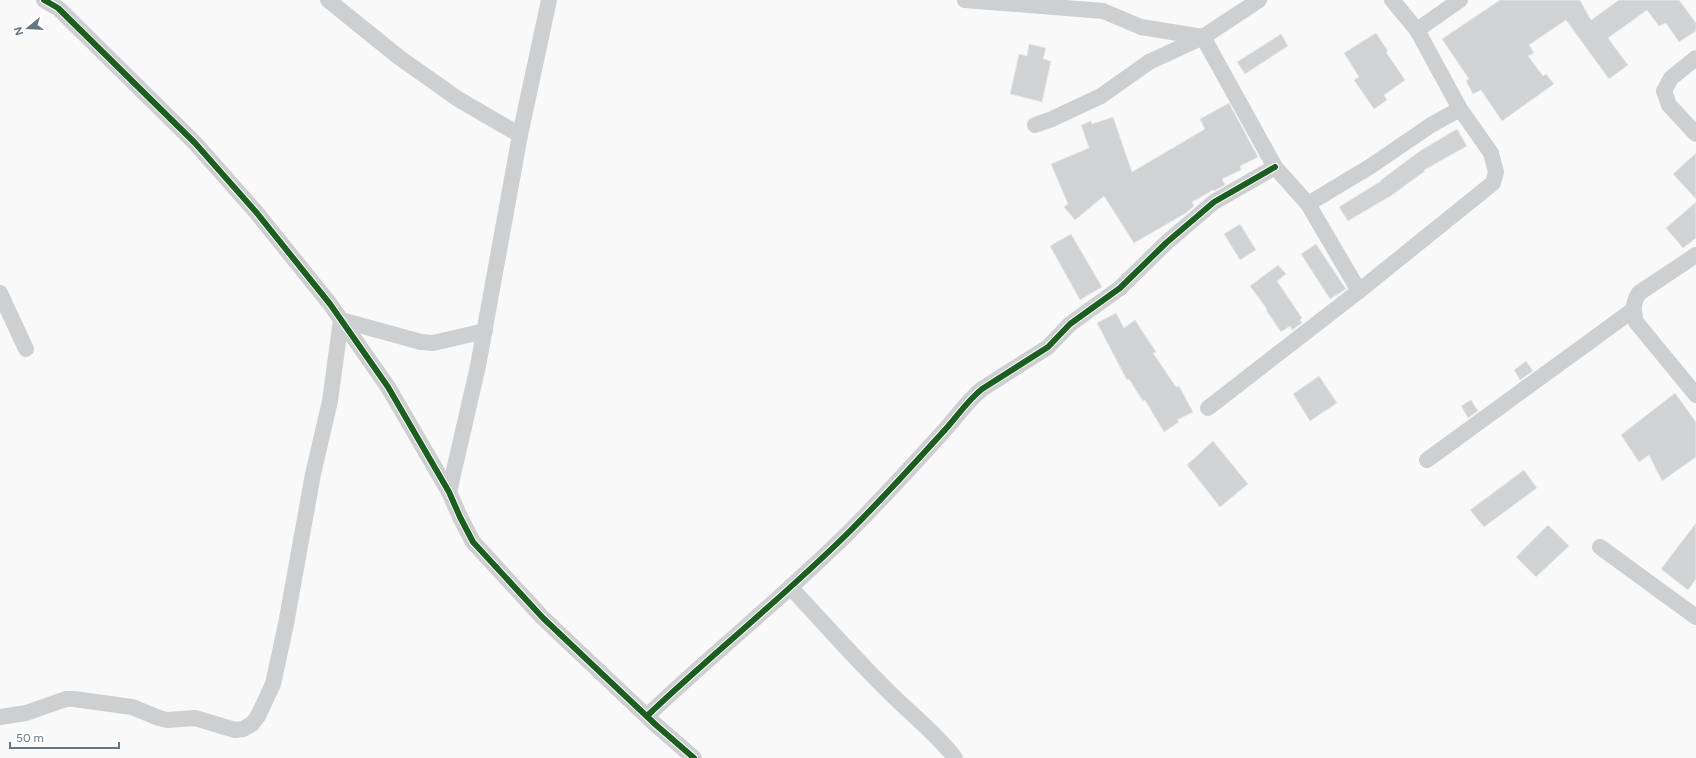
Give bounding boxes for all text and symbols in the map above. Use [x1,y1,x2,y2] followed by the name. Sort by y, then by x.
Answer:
[8,8,48,48] north arrow
[11,25,26,37] text: N
[10,724,119,750] scale bar
[16,731,44,745] text: 50 m

